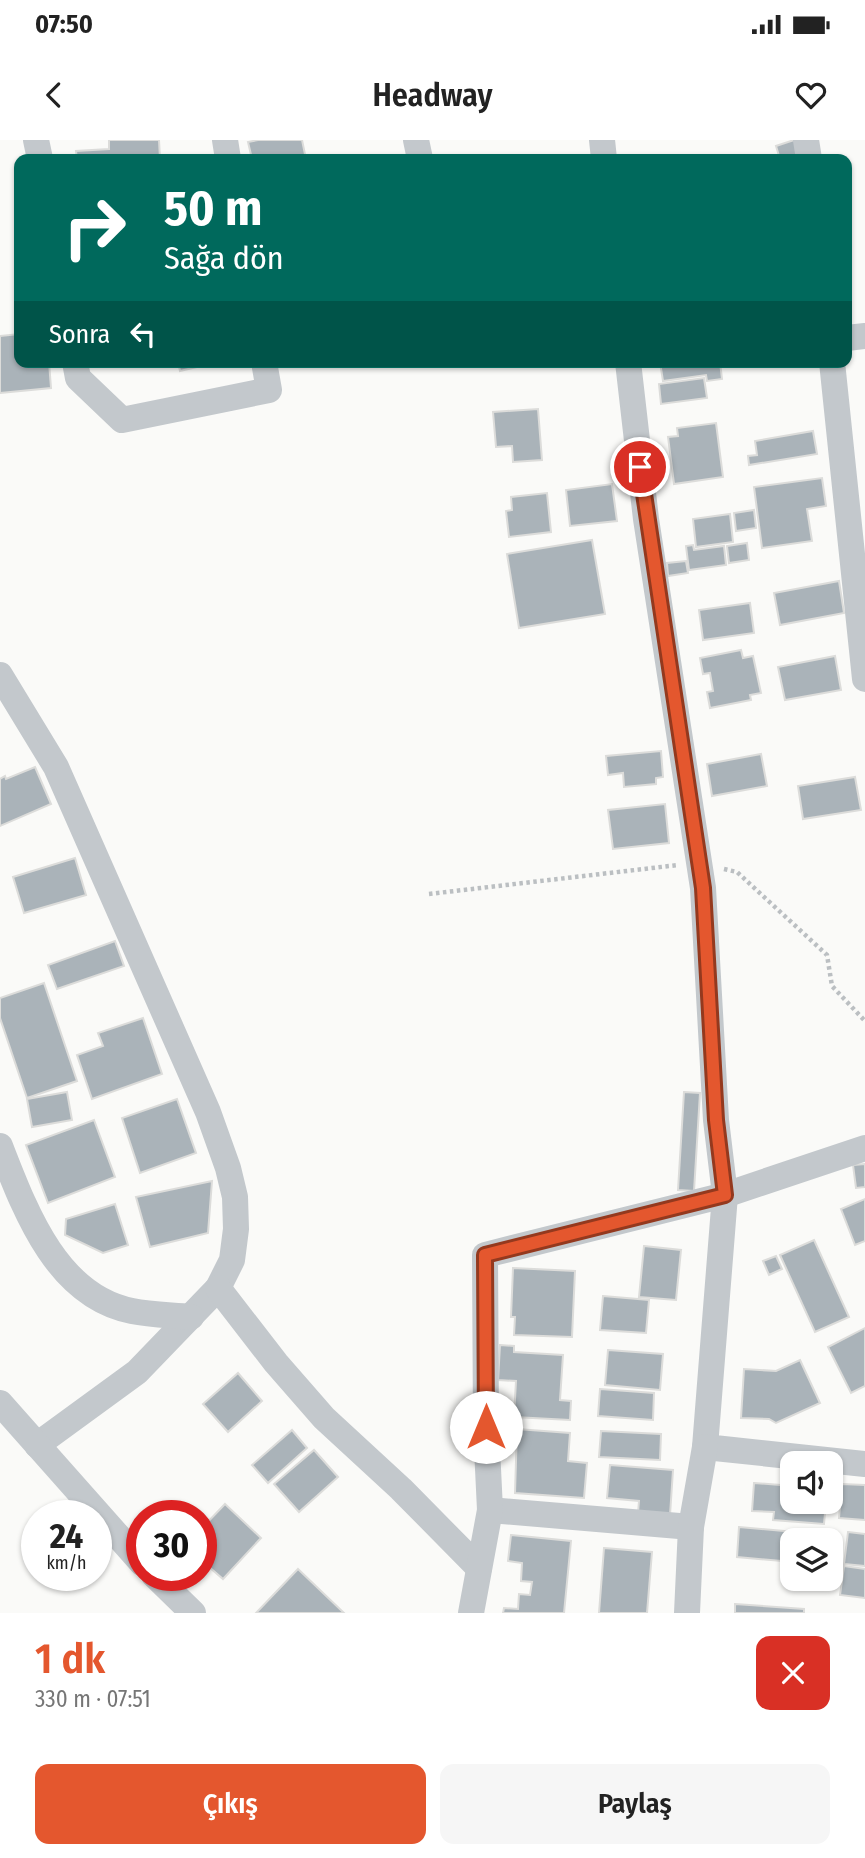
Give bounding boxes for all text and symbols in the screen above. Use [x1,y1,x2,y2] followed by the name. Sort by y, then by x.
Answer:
[35,9,93,40] text: 07:50
[35,76,73,114] icon: back
[372,76,493,114] text: Headway
[792,76,830,114] icon: heart
[164,179,262,238] text: 50 m
[49,182,140,273] icon: right
[164,239,284,277] text: Sağa dön
[124,315,162,353] icon: left
[49,319,110,350] text: Sonra
[610,437,670,497] pin
[621,448,659,486] icon: arrive
[449,1390,523,1464] position arrow
[780,1451,843,1591] map controls
[780,1451,843,1514] button: sound
[126,1500,217,1591] speed limit sign: 30
[50,1515,83,1557] text: 24
[780,1528,843,1591] button: layers
[46,1552,87,1574] text: km/h
[35,1634,105,1684] text: 1 dk
[756,1636,830,1710] button: close
[35,1685,151,1713] text: 330 m · 07:51
[35,1764,426,1844] button: Çıkış
[440,1764,830,1844] button: Paylaş

